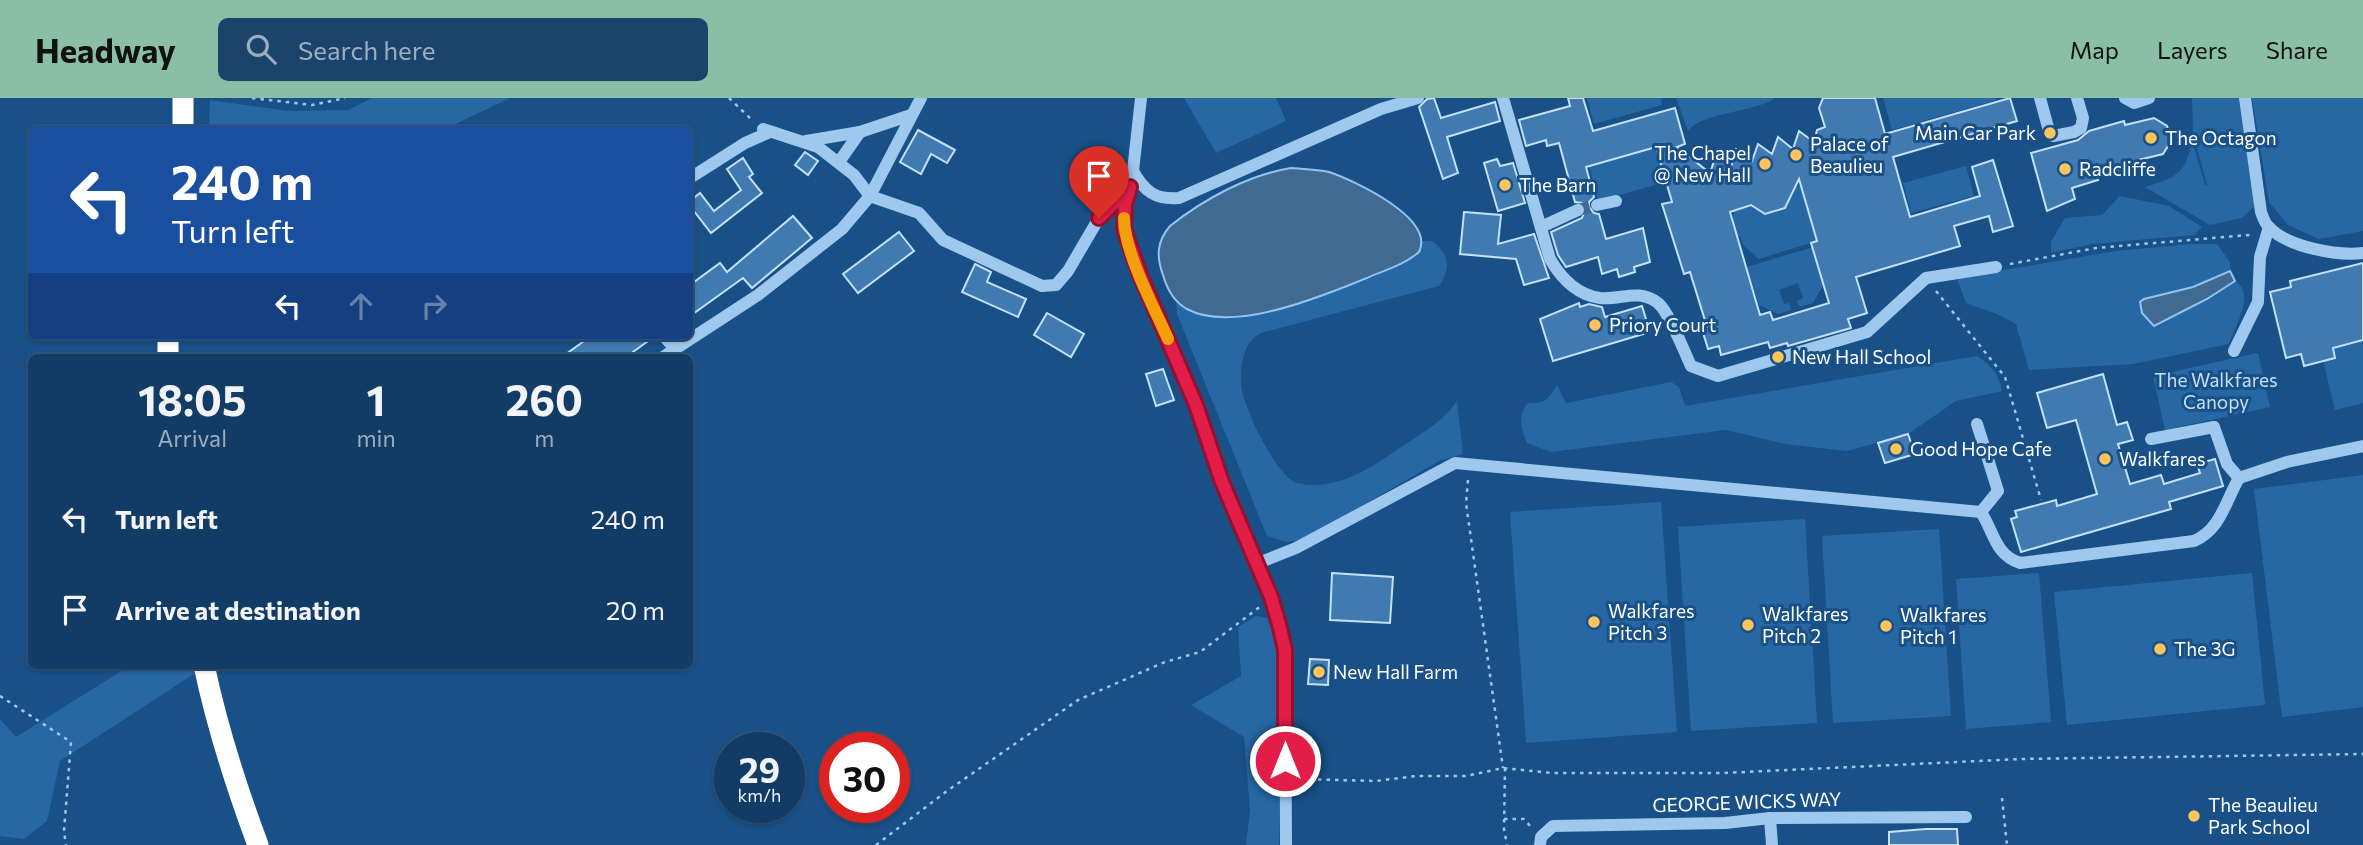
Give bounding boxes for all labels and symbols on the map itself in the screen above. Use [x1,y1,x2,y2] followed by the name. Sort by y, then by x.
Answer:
[1915,121,2036,144] place label: Main Car Park
[2042,125,2058,141] marker: Main Car Park
[2165,126,2277,149] place label: The Octagon
[2143,130,2159,146] marker: The Octagon
[1810,132,1889,177] place label: Palace of Beaulieu
[1654,141,1751,186] place label: The Chapel @ New Hall
[1069,146,1129,218] pin
[1788,147,1804,163] marker: Palace of Beaulieu
[1757,156,1773,172] marker: The Chapel @ New Hall
[2079,157,2156,180] place label: Radcliffe
[2057,161,2073,177] marker: Radcliffe
[1519,173,1596,196] place label: The Barn
[1497,177,1513,193] marker: The Barn
[1609,313,1716,336] place label: Priory Court
[1587,317,1603,333] marker: Priory Court
[1792,345,1931,368] place label: New Hall School
[1770,349,1786,365] marker: New Hall School
[2154,368,2278,413] park label: The Walkfares Canopy
[1910,437,2052,460] place label: Good Hope Cafe
[1888,441,1904,457] marker: Good Hope Cafe
[2119,447,2206,470] place label: Walkfares
[2097,451,2113,467] marker: Walkfares
[1608,599,1695,644] place label: Walkfares Pitch 3
[1762,602,1849,647] place label: Walkfares Pitch 2
[1900,603,1987,648] place label: Walkfares Pitch 1
[1586,614,1602,630] marker: Walkfares Pitch 3
[1740,617,1756,633] marker: Walkfares Pitch 2
[1878,618,1894,634] marker: Walkfares Pitch 1
[2174,637,2236,660] place label: The 3G
[2152,641,2168,657] marker: The 3G
[1333,660,1458,683] place label: New Hall Farm
[1311,664,1327,680] marker: New Hall Farm
[1248,724,1322,798] position arrow
[819,732,910,823] speed limit sign: 30
[1652,787,1842,816] street label: GEORGE WICKS WAY
[2208,793,2318,838] place label: The Beaulieu Park School
[2186,808,2202,824] marker: The Beaulieu Park School

